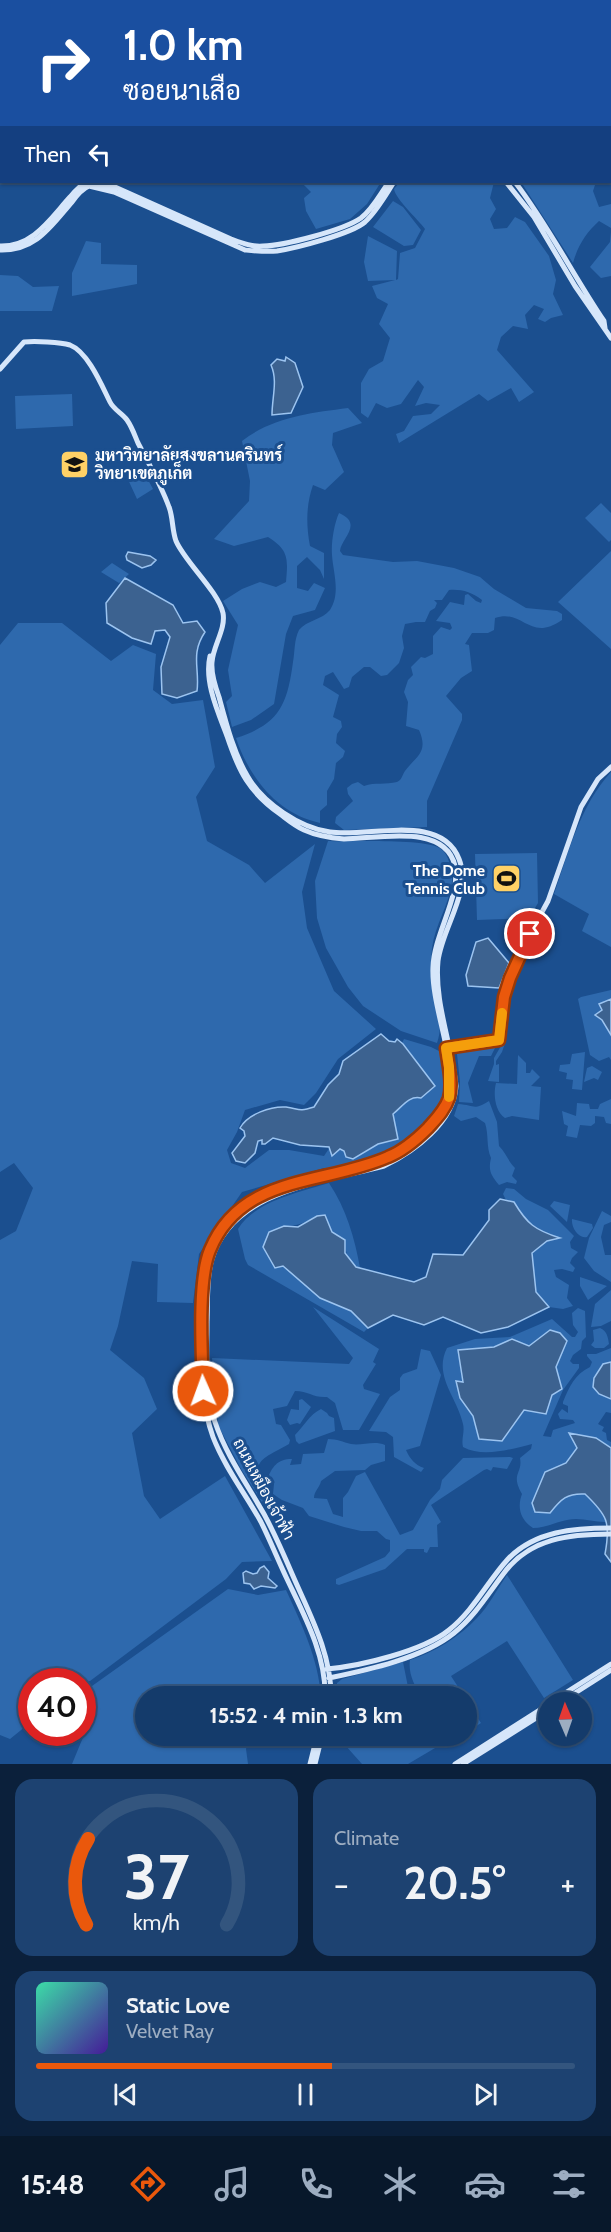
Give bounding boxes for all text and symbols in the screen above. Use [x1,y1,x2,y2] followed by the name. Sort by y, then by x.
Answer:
[123,19,243,71] text: 1.0 km
[24,24,102,102] icon: right
[123,74,241,107] text: ซอยนาเสือ
[83,138,116,171] icon: left
[24,141,71,168] text: Then
[94,444,284,486] place label: มหาวิทยาลัยสงขลานครินทร์ วิทยาเขตภูเก็ต
[58,448,90,480] school or university icon: มหาวิทยาลัยสงขลานครินทร์ วิทยาเขตภูเก็ต
[405,861,485,898] place label: The Dome Tennis Club
[490,863,522,895] sports icon: The Dome Tennis Club
[504,908,555,959] pin
[513,917,546,950] icon: arrive
[171,1359,235,1423] position arrow
[229,1435,300,1543] street label: ถนนเหมืองเจ้าฟ้า
[18,1668,96,1746] speed limit sign: 40
[538,1692,592,1746] north arrow
[538,1692,592,1746] map controls
[209,1702,403,1729] text: 15:52 · 4 min · 1.3 km
[334,1826,399,1850] text: Climate
[124,1839,189,1915] text: 37
[403,1856,506,1910] text: 20.5°
[334,1864,349,1904] text: −
[560,1864,575,1904] text: +
[133,1909,180,1935] text: km/h
[126,1992,230,2019] text: Static Love
[126,2019,214,2043] text: Velvet Ray
[109,2078,142,2111] icon: previous
[289,2078,322,2111] icon: pause
[469,2078,502,2111] icon: next
[127,2163,169,2205] icon: directions
[211,2163,253,2205] icon: music
[295,2163,337,2205] icon: phone
[379,2163,421,2205] icon: climate
[464,2163,506,2205] icon: car
[548,2163,590,2205] icon: filters
[21,2168,85,2201] text: 15:48

